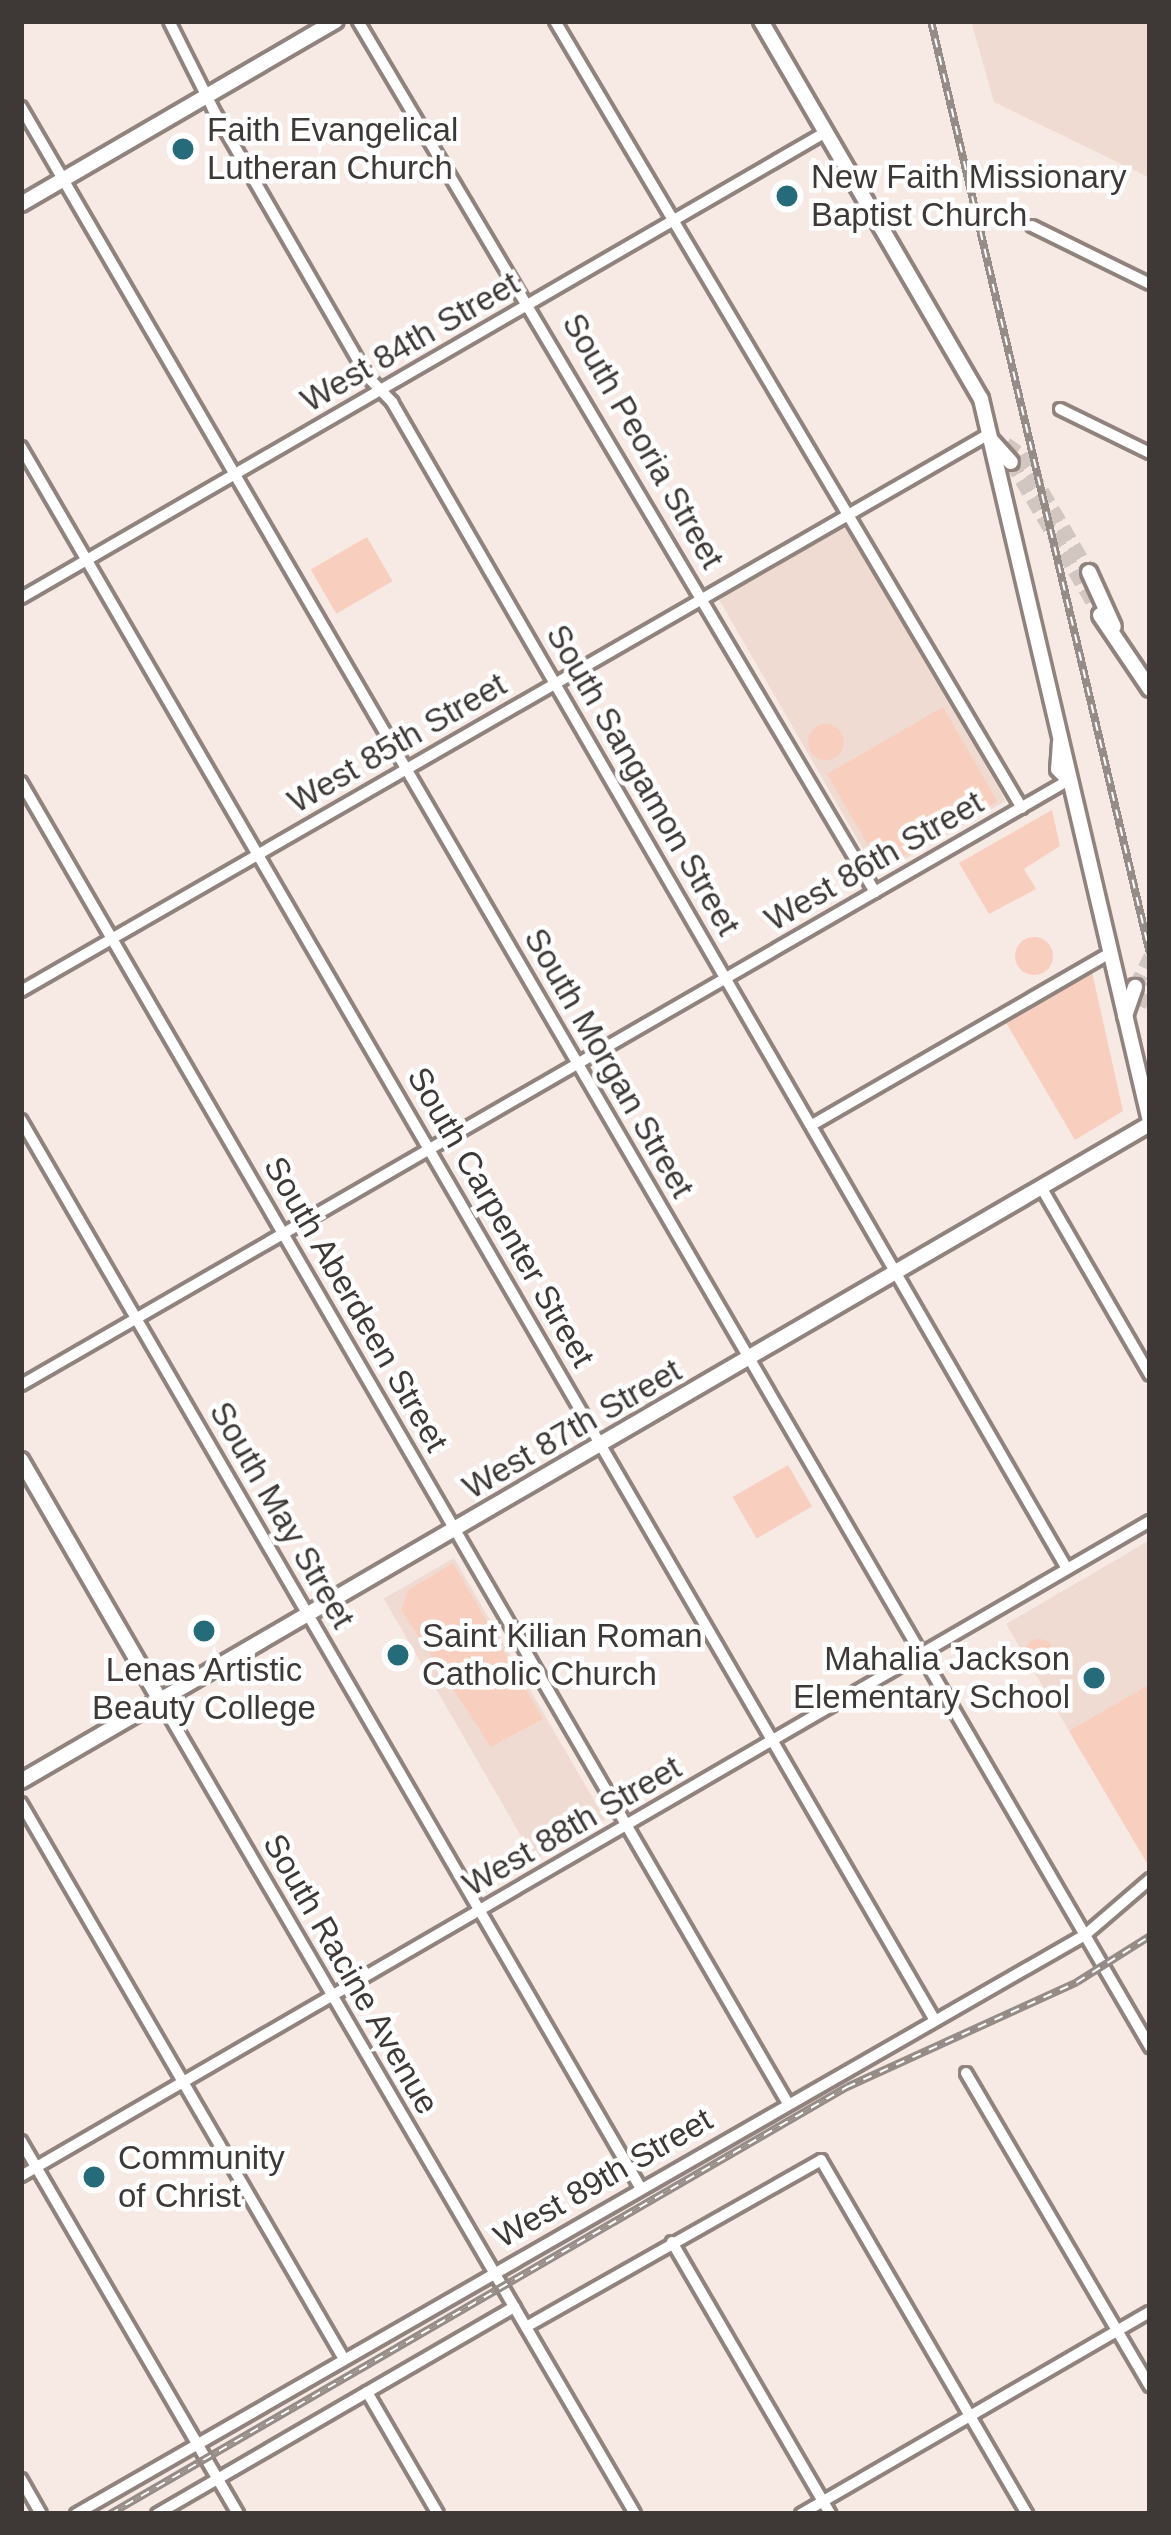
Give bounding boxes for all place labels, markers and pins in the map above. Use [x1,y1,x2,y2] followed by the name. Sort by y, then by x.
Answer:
[207,110,458,188] place label: Faith Evangelical Lutheran Church
[170,136,196,162] marker: Faith Evangelical Lutheran Church
[811,157,1126,235] place label: New Faith Missionary Baptist Church
[774,183,800,209] marker: New Faith Missionary Baptist Church
[422,1616,703,1694] place label: Saint Kilian Roman Catholic Church
[191,1618,217,1644] marker: Lenas Artistic Beauty College
[793,1639,1070,1717] place label: Mahalia Jackson Elementary School
[385,1642,411,1668] marker: Saint Kilian Roman Catholic Church
[92,1650,316,1728] place label: Lenas Artistic Beauty College
[1081,1665,1107,1691] marker: Mahalia Jackson Elementary School
[118,2138,285,2216] place label: Community of Christ
[81,2164,107,2190] marker: Community of Christ

